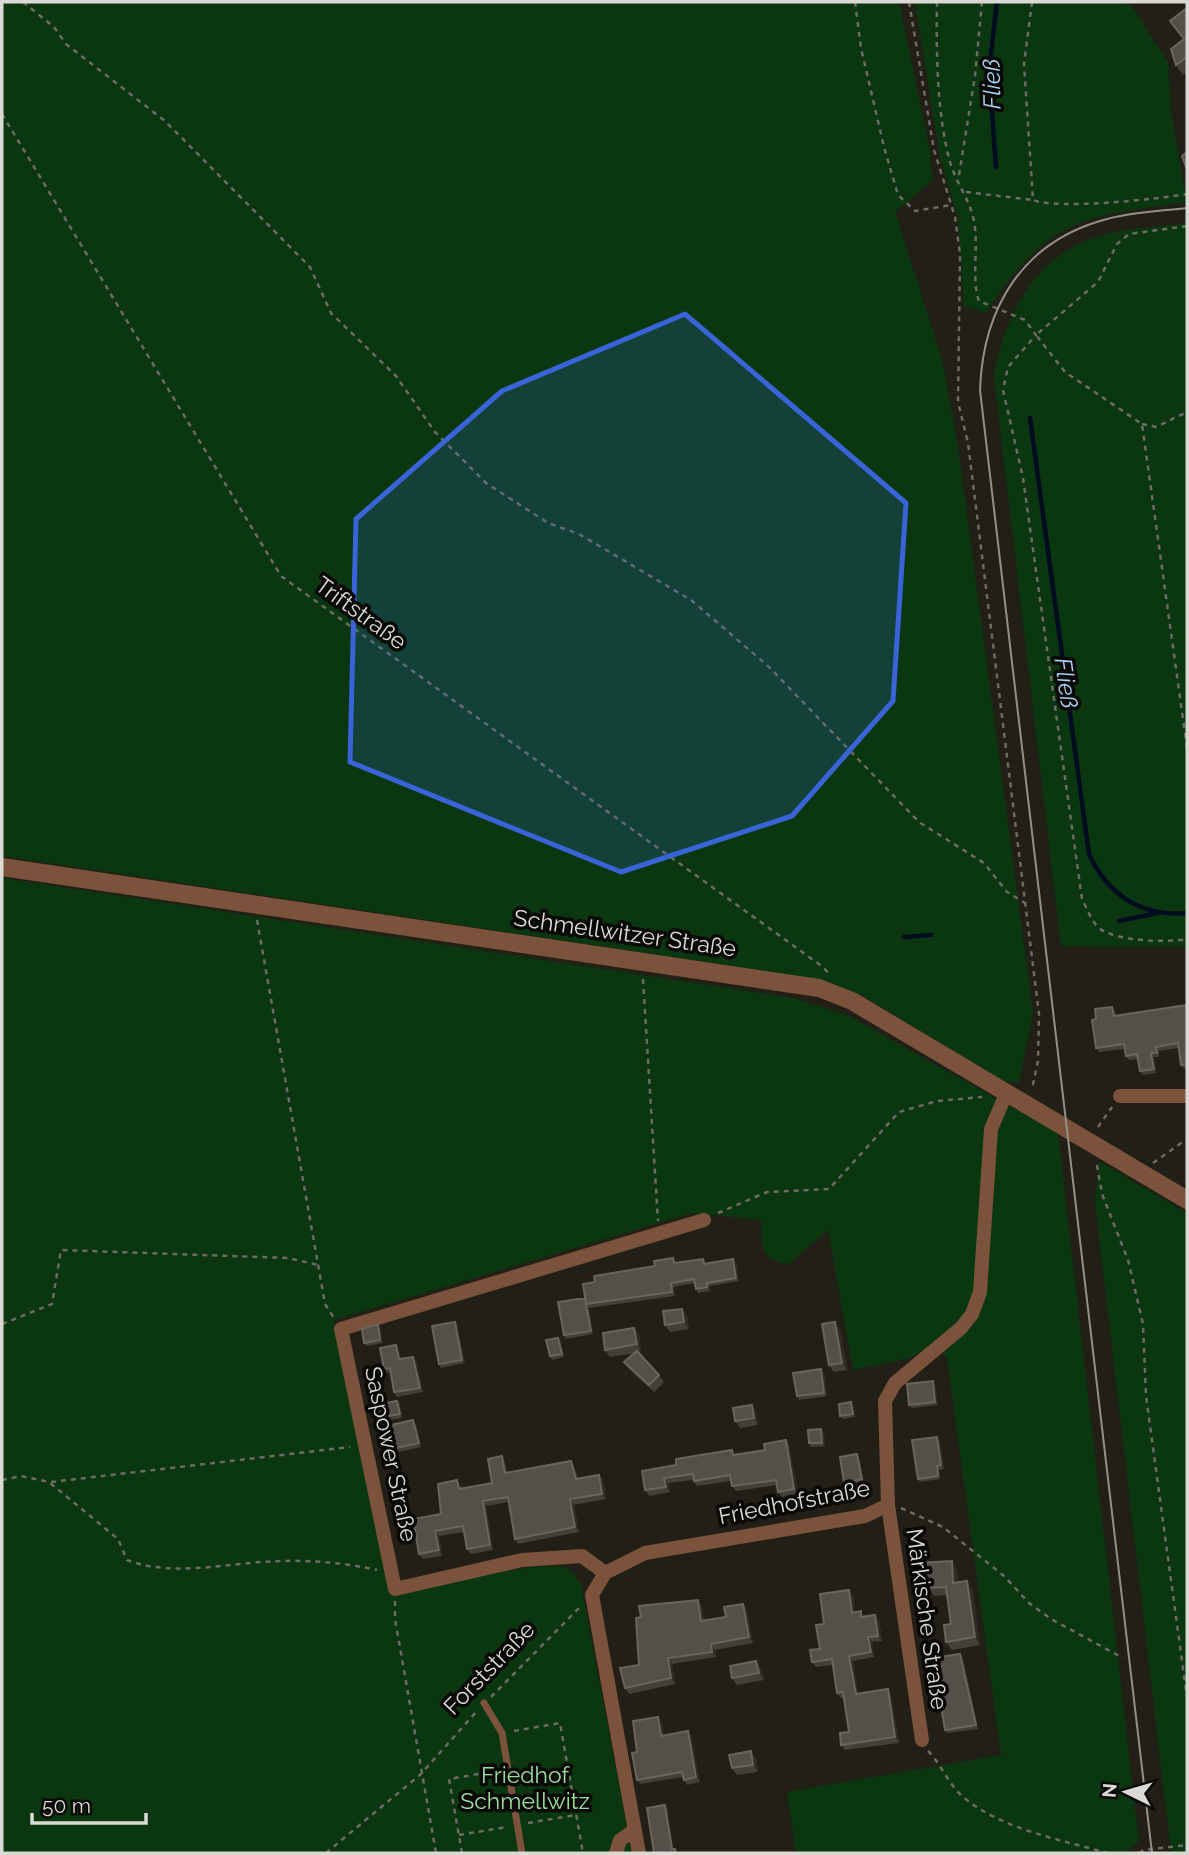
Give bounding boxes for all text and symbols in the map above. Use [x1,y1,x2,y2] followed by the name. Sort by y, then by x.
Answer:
[977,58,1006,110] water label: Fließ
[311,571,412,655] street label: Triftstraße
[1049,656,1084,710] water label: Fließ
[512,904,738,961] street label: Schmellwitzer Straße
[360,1364,423,1544] street label: Saspower Straße
[716,1474,872,1529] street label: Friedhofstraße
[901,1527,954,1711] street label: Märkische Straße
[438,1616,540,1720] street label: Forststraße
[1091,1757,1161,1827] north arrow
[460,1761,590,1814] park label: Friedhof Schmellwitz
[32,1782,145,1826] scale bar
[1097,1782,1121,1799] text: N
[42,1793,91,1818] text: 50 m

